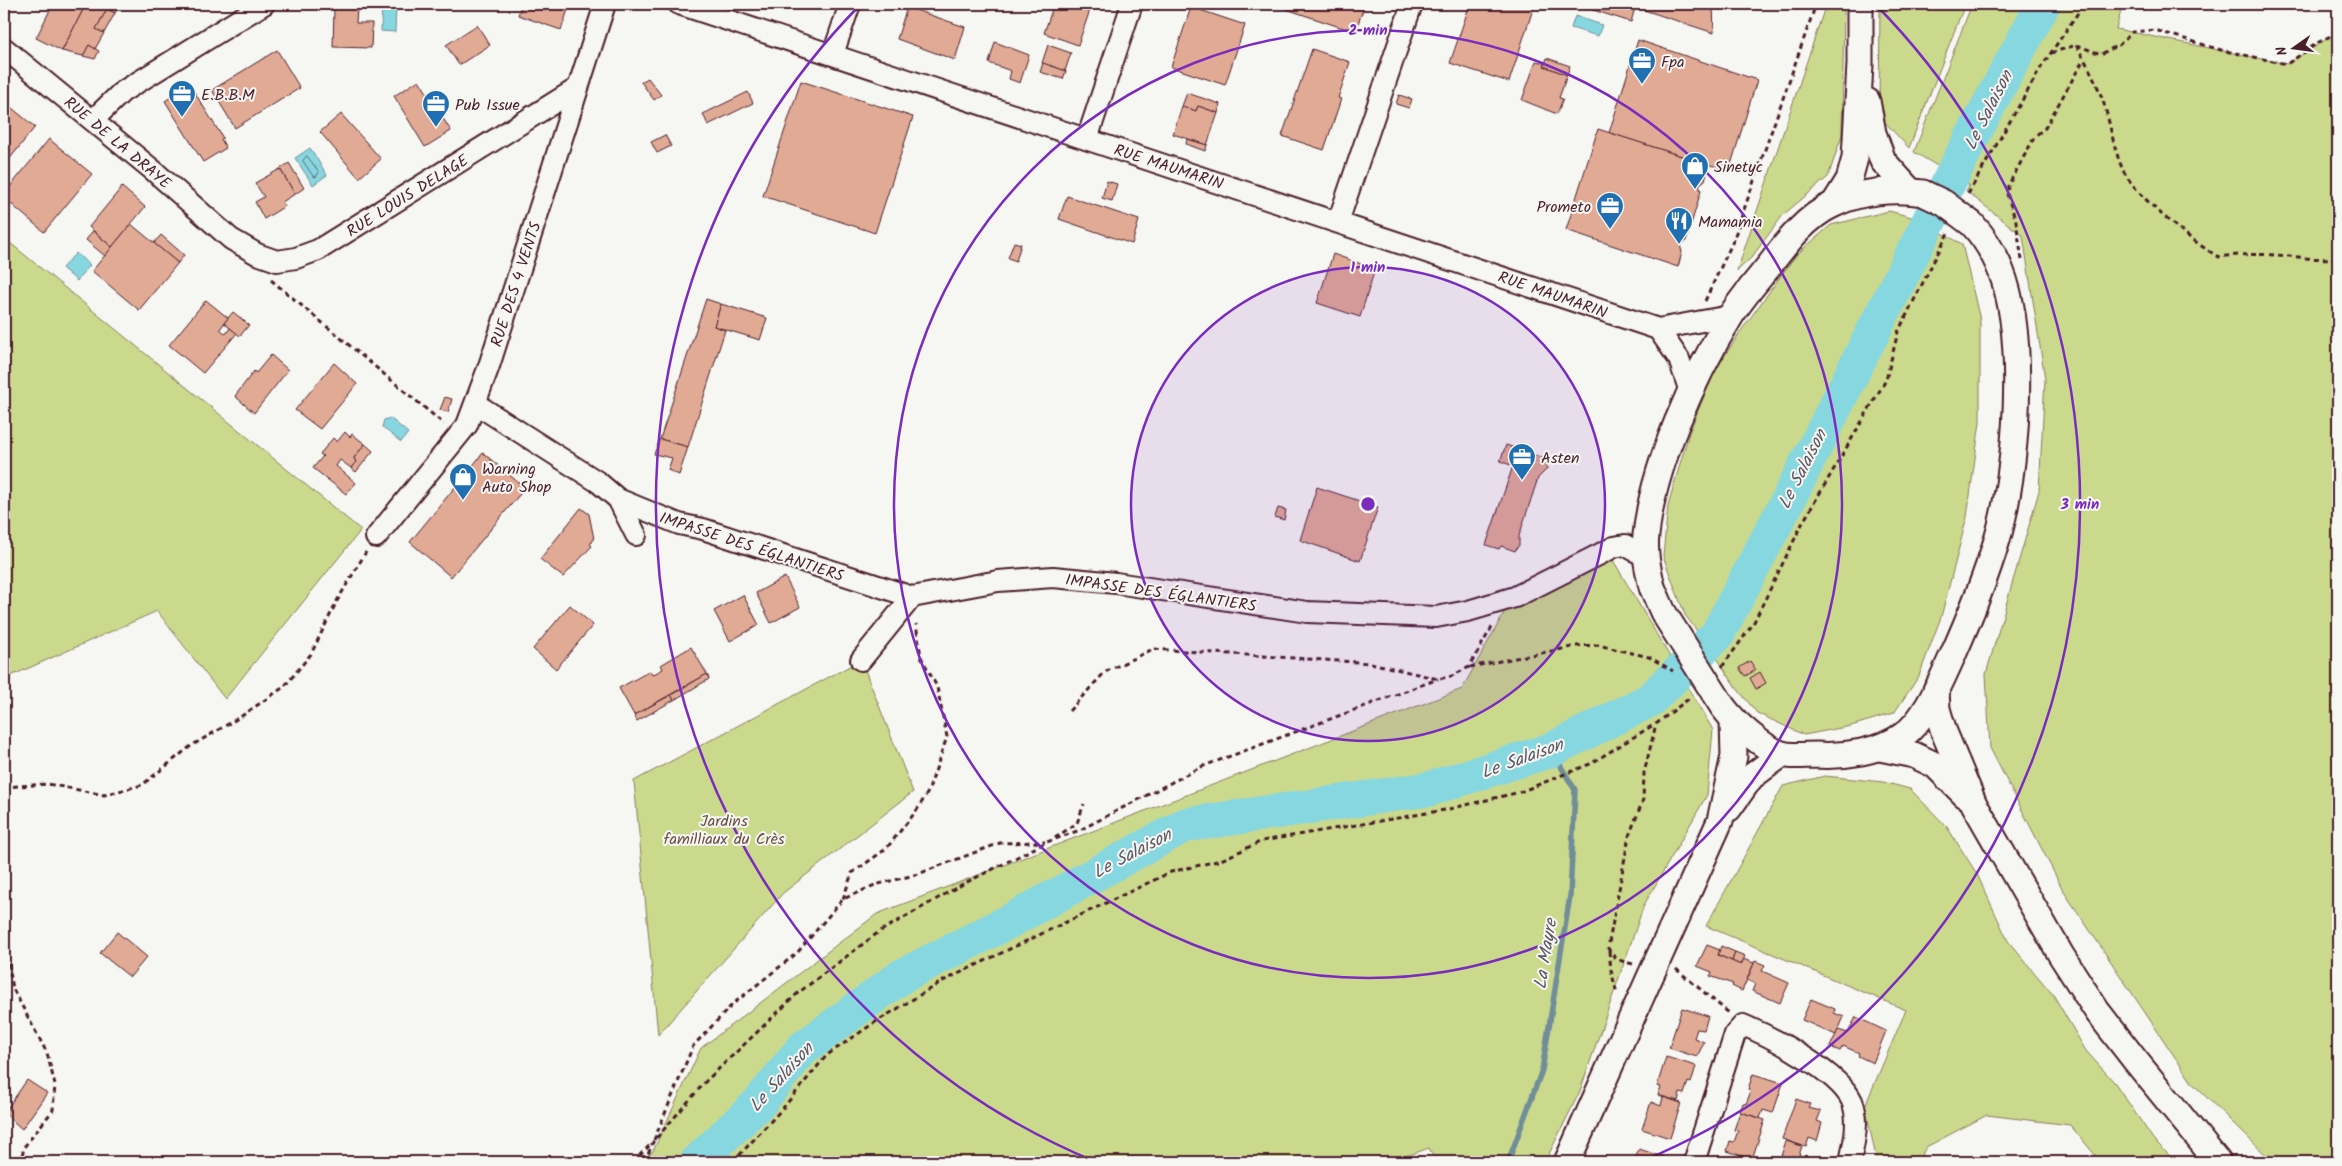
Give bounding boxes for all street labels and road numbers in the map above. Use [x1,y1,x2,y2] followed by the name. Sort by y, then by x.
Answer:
[58,91,177,196] street label: RUE DE LA DRAYE
[1110,138,1227,197] street label: RUE MAUMARIN
[342,148,474,244] street label: RUE LOUIS DELAGE
[484,218,549,350] street label: RUE DES 4 VENTS
[1494,265,1611,326] street label: RUE MAUMARIN
[656,506,847,589] street label: IMPASSE DES ÉGLANTIERS
[1064,568,1258,619] street label: IMPASSE DES ÉGLANTIERS

